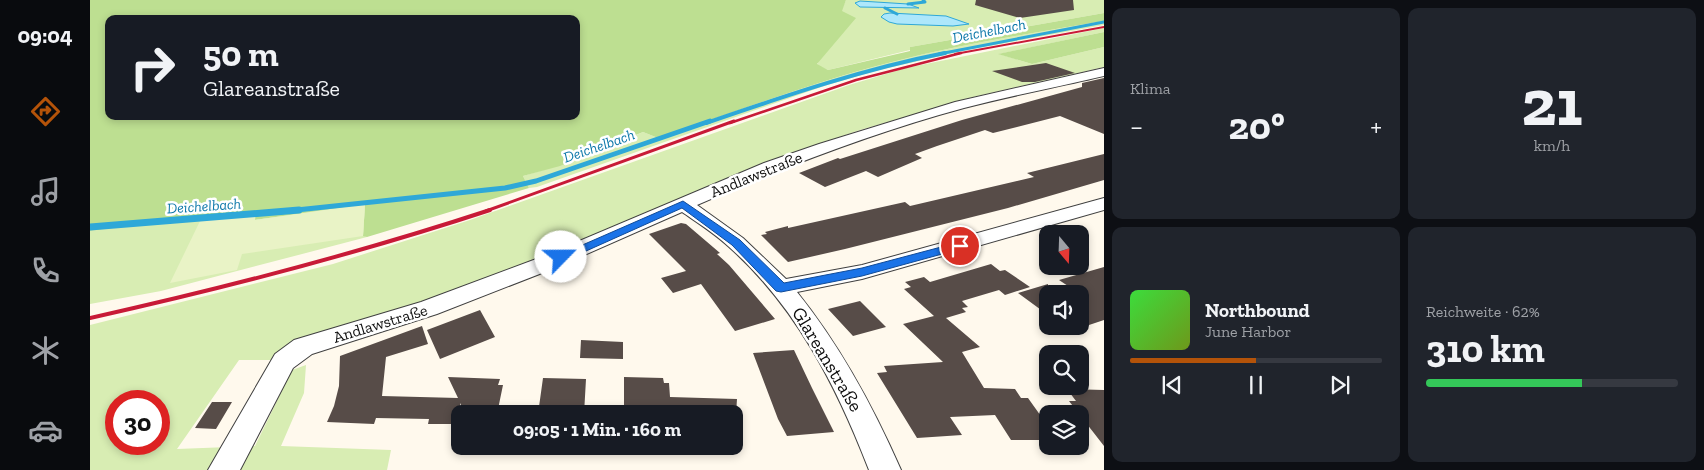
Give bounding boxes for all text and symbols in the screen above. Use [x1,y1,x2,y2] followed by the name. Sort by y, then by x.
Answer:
[951,15,1028,47] water label: Deichelbach
[17,22,73,49] text: 09:04
[203,33,279,75] text: 50 m
[120,35,185,100] icon: right
[1521,64,1583,142] text: 21
[203,75,340,102] text: Glareanstraße
[1130,79,1171,98] text: Klima
[28,94,63,129] icon: directions
[1229,103,1285,149] text: 20°
[1130,110,1143,143] text: −
[1370,110,1382,143] text: +
[561,125,637,167] water label: Deichelbach
[1534,136,1570,155] text: km/h
[707,147,805,202] street label: Andlawstraße
[28,174,63,209] icon: music
[166,194,242,218] water label: Deichelbach
[939,225,981,267] pin
[1039,225,1089,275] north arrow
[1039,225,1089,455] map controls
[534,230,586,282] position arrow
[946,232,974,260] icon: arrive
[28,253,63,288] icon: phone
[1039,285,1089,335] button: sound
[1205,299,1310,322] text: Northbound
[331,300,430,347] street label: Andlawstraße
[1426,302,1540,321] text: Reichweite · 62%
[787,303,868,416] street label: Glareanstraße
[1205,322,1291,341] text: June Harbor
[1426,326,1545,372] text: 310 km
[28,333,63,368] icon: climate
[1039,345,1089,395] button: search
[1158,371,1186,399] icon: previous
[1242,371,1270,399] icon: pause
[1326,371,1354,399] icon: next
[105,390,170,455] speed limit sign: 30
[1039,405,1089,455] button: layers
[28,413,63,448] icon: car
[513,418,681,441] text: 09:05 · 1 Min. · 160 m

